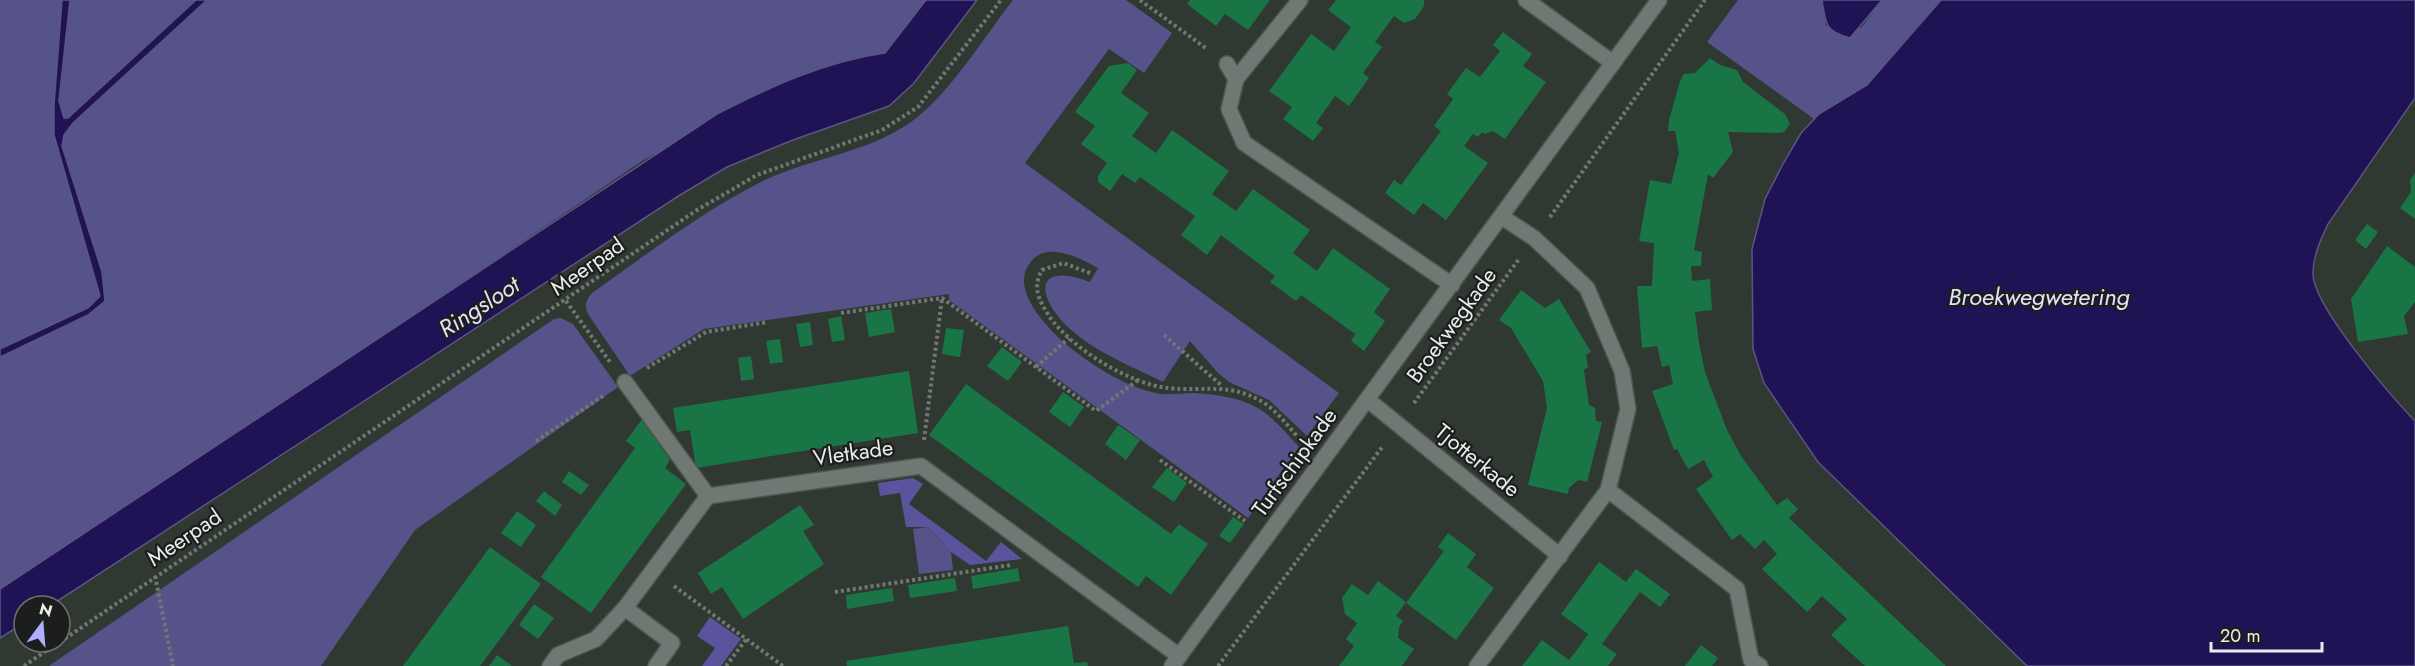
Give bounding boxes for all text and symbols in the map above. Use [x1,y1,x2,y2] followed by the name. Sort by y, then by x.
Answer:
[544,229,630,303] street label: Meerpad
[1398,261,1504,389] street label: Broekwegkade
[431,267,527,346] water label: Ringsloot
[1948,279,2130,314] water label: Broekwegwetering
[1244,401,1344,523] street label: Turfschipkade
[1429,416,1527,504] street label: Tjotterkade
[811,431,895,473] street label: Vletkade
[140,500,228,574] street label: Meerpad
[12,594,72,654] north arrow
[37,597,55,623] text: N
[2211,615,2322,653] scale bar
[2220,623,2260,649] text: 20 m

